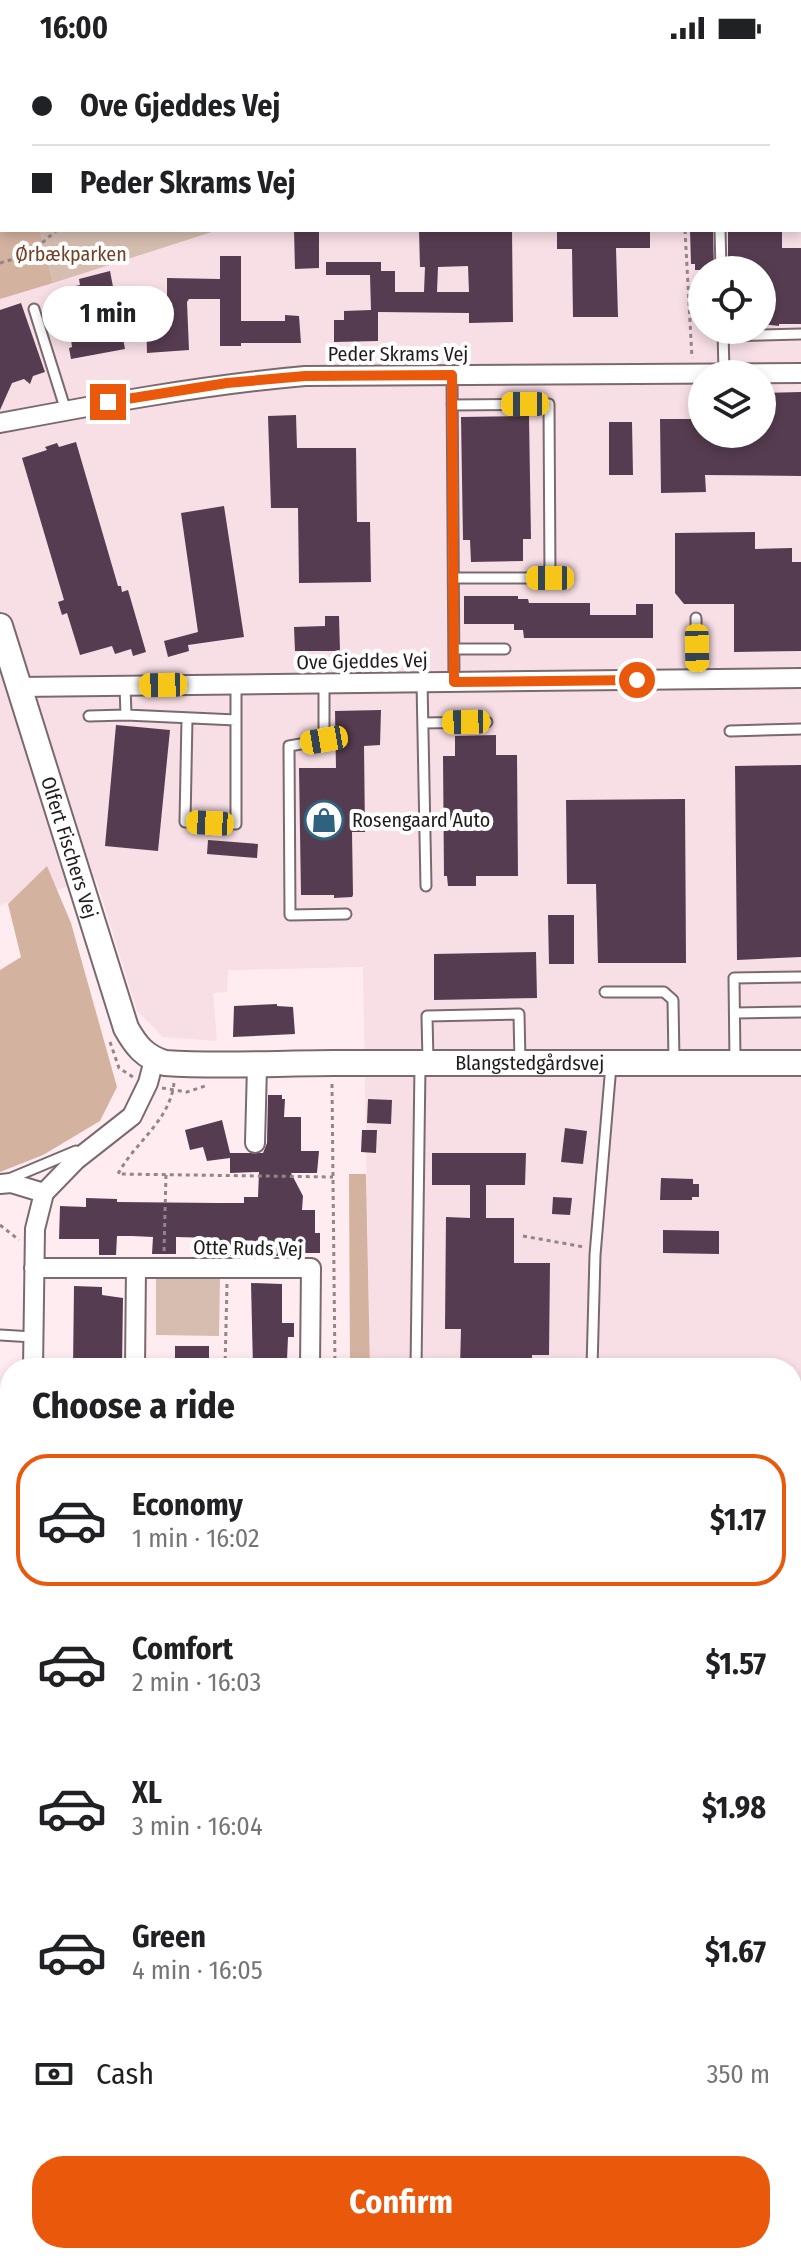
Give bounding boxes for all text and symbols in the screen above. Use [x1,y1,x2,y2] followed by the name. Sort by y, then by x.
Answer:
[40,10,108,46] text: 16:00
[80,88,280,124] text: Ove Gjeddes Vej
[80,165,296,201] text: Peder Skrams Vej
[15,242,127,266] park label: Ørbækparken
[688,256,776,448] map controls
[688,256,776,344] button: locate
[42,286,174,342] callout: 1 min
[80,298,136,329] text: 1 min
[328,342,468,366] street label: Peder Skrams Vej
[688,360,776,448] button: layers
[90,384,126,420] route end
[501,392,549,416] car
[526,566,574,590] car
[685,624,709,672] car
[296,648,428,674] street label: Ove Gjeddes Vej
[619,662,655,698] route start
[139,673,187,697] car
[442,710,490,734] car
[298,724,350,756] car
[36,774,103,921] street label: Olfert Fischers Vej
[303,799,345,841] shop icon: Rosengaard Auto
[352,808,490,832] place label: Rosengaard Auto
[185,810,235,836] car
[455,1051,604,1075] street label: Blangstedgårdsvej
[193,1235,303,1261] street label: Otte Ruds Vej
[32,1384,235,1428] text: Choose a ride
[36,1484,108,1556] icon: car
[132,1487,243,1523] text: Economy
[710,1502,766,1538] text: $1.17
[132,1523,260,1554] text: 1 min · 16:02
[36,1628,108,1700] icon: car
[132,1631,233,1667] text: Comfort
[705,1646,766,1682] text: $1.57
[132,1667,261,1698] text: 2 min · 16:03
[36,1772,108,1844] icon: car
[132,1775,162,1811] text: XL
[702,1790,766,1826] text: $1.98
[132,1811,263,1842] text: 3 min · 16:04
[36,1916,108,1988] icon: car
[132,1919,206,1955] text: Green
[705,1934,766,1970] text: $1.67
[132,1955,263,1986] text: 4 min · 16:05
[32,2052,76,2096] icon: cash
[96,2056,154,2092] text: Cash
[707,2059,770,2090] text: 350 m
[32,2156,770,2248] button: Confirm

